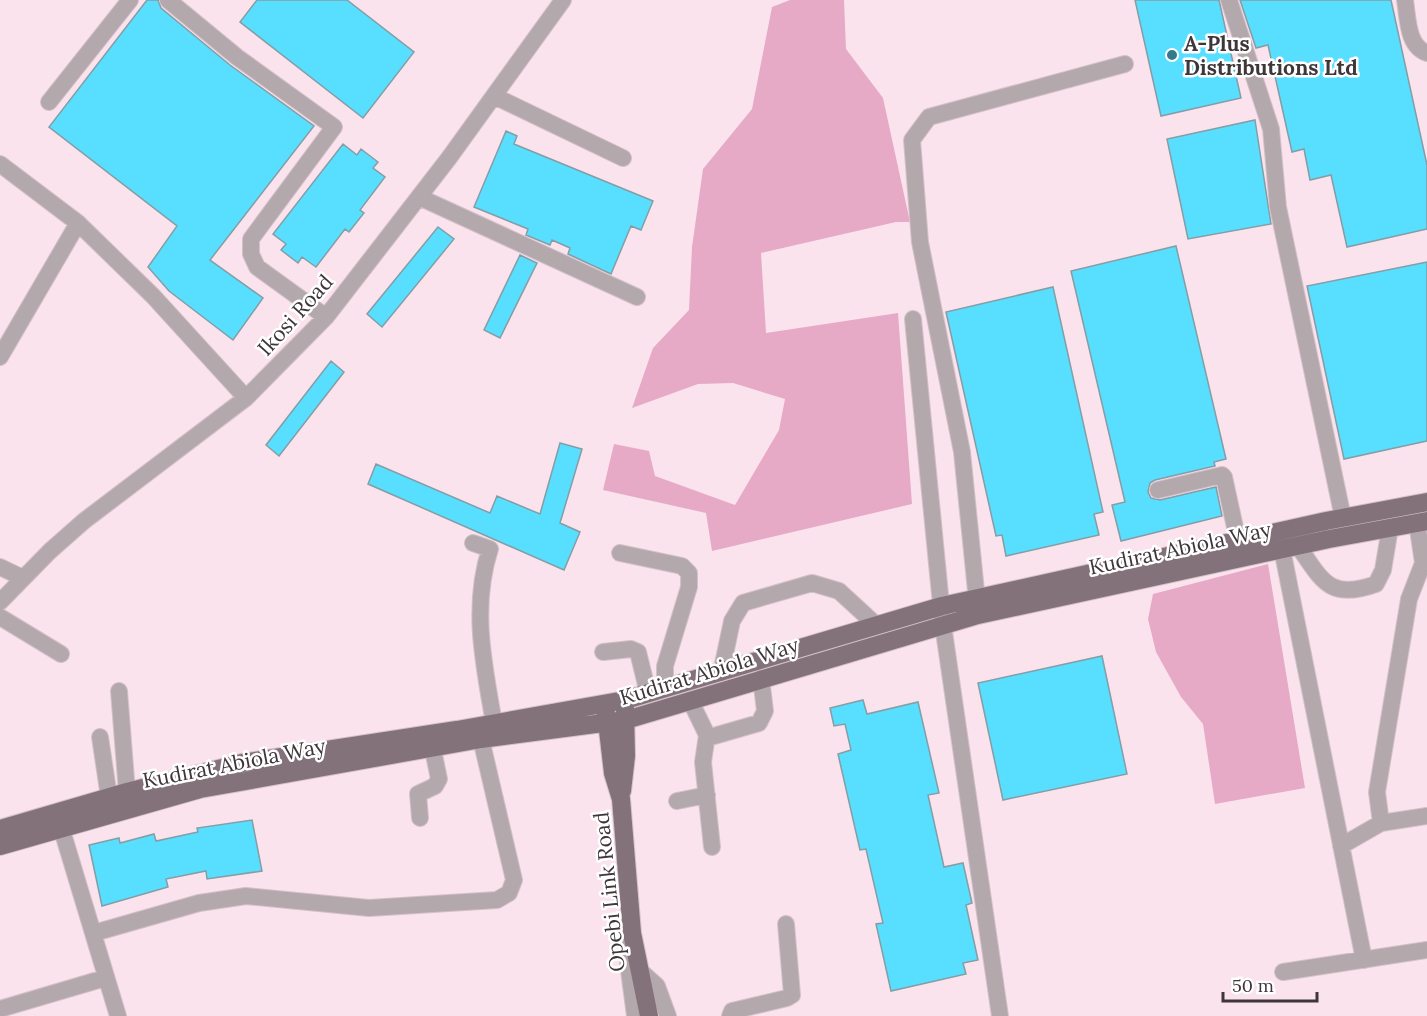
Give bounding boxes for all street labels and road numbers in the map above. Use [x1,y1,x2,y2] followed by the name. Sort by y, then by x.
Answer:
[251,269,339,361] street label: Ikosi Road
[1086,515,1274,581] street label: Kudirat Abiola Way
[616,631,802,711] street label: Kudirat Abiola Way
[140,732,328,794] street label: Kudirat Abiola Way
[587,811,631,973] street label: Opebi Link Road

